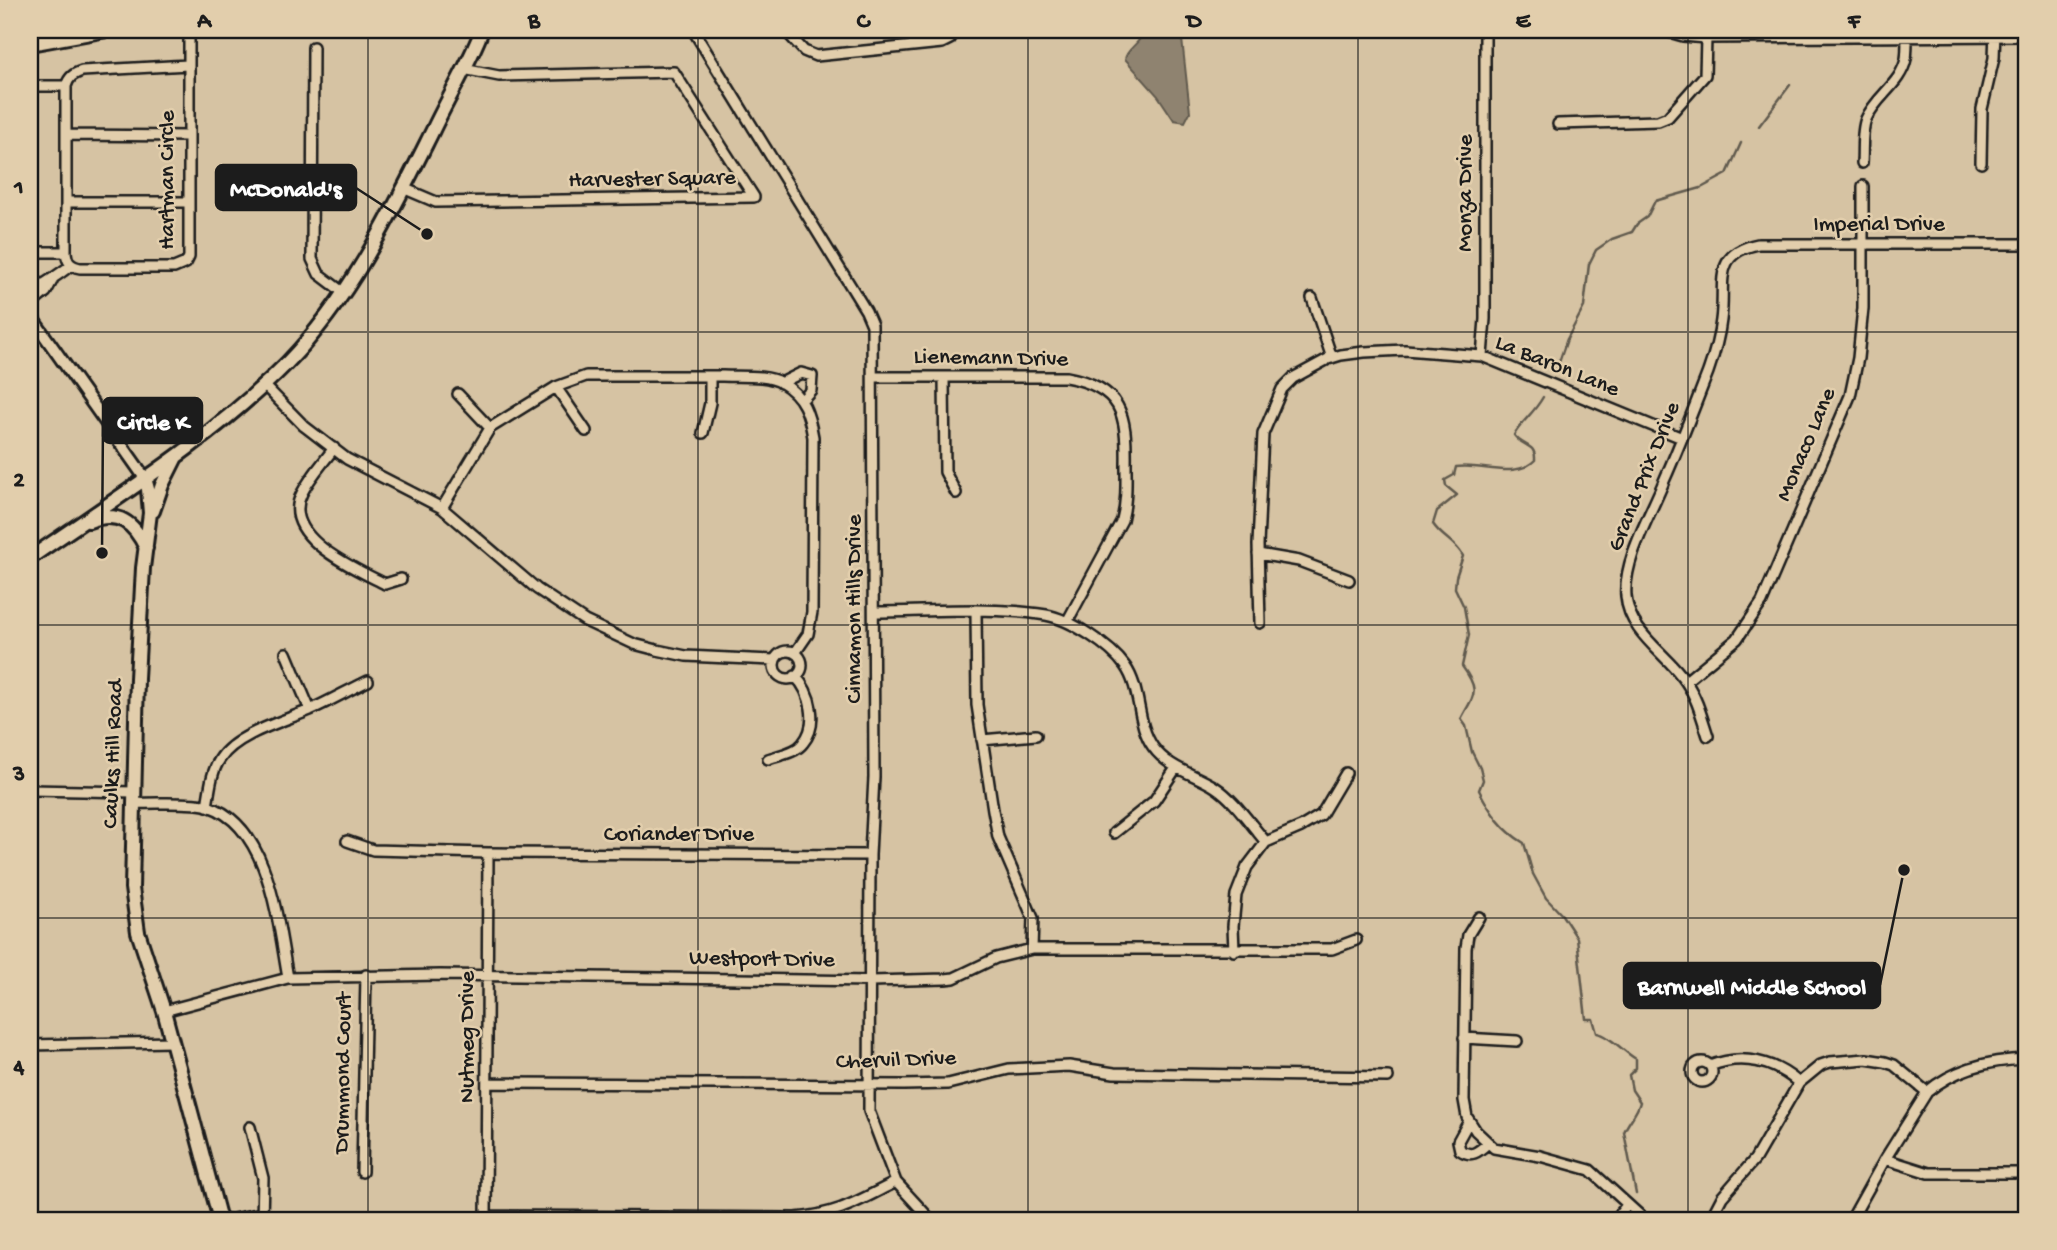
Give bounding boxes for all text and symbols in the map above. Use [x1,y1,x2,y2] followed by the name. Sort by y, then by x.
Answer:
[196,9,212,36] text: A
[527,9,541,36] text: B
[857,9,872,36] text: C
[1185,9,1203,36] text: D
[1516,9,1532,36] text: E
[1847,9,1862,36] text: F
[155,109,182,250] street label: Hartman Circle
[1453,133,1480,252] street label: Monza Drive
[216,165,356,210] callout: McDonald's
[568,165,737,195] street label: Harvester Square
[13,175,24,202] text: 1
[230,177,343,206] text: McDonald's
[1813,212,1946,239] street label: Imperial Drive
[1491,330,1624,405] street label: La Baron Lane
[913,344,1070,374] street label: Lienemann Drive
[1771,383,1843,506] street label: Monaco Lane
[1603,397,1688,556] street label: Grand Prix Drive
[103,398,202,443] callout: Circle K
[117,410,192,439] text: Circle K
[13,468,25,495] text: 2
[842,513,869,704] street label: Cinnamon Hills Drive
[98,677,130,829] street label: Caulks Hill Road
[12,762,25,789] text: 3
[604,822,755,849] street label: Coriander Drive
[689,945,836,975] street label: Westport Drive
[1624,963,1880,1008] callout: Barnwell Middle School
[455,970,482,1103] street label: Nutmeg Drive
[1637,975,1866,1004] text: Barnwell Middle School
[329,991,359,1156] street label: Drummond Court
[835,1045,958,1077] street label: Chervil Drive
[13,1055,25,1082] text: 4

